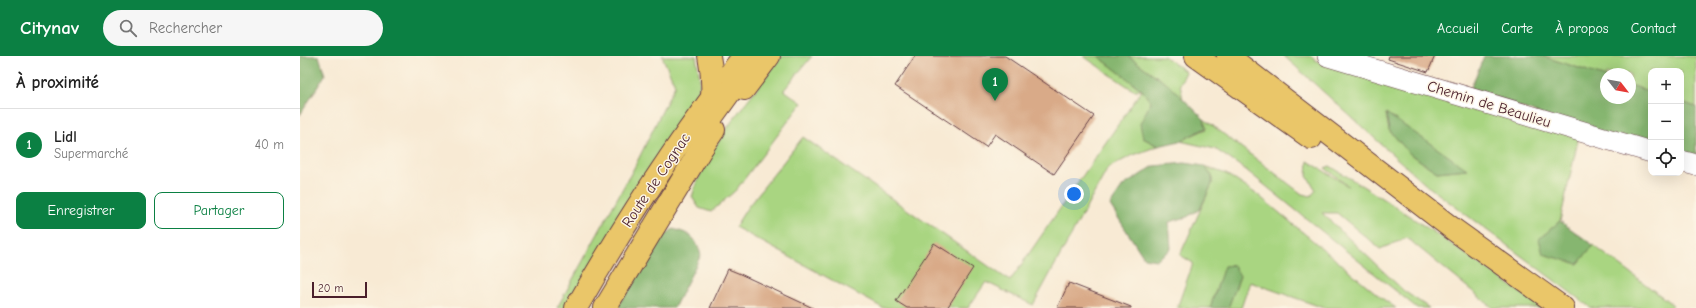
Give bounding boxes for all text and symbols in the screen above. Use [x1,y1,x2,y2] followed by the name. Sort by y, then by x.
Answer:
[103,10,383,46] search box
[20,17,79,39] text: Citynav
[117,17,139,39] icon: search
[149,19,222,37] text: Rechercher
[1437,20,1479,37] text: Accueil
[1501,20,1533,37] text: Carte
[1555,20,1609,37] text: À propos
[1631,20,1676,37] text: Contact
[982,68,1008,101] pin: 1
[1600,68,1636,104] north arrow
[1648,68,1684,176] map controls
[1648,68,1684,104] button: +
[16,73,99,92] text: À proximité
[1425,77,1553,131] street label: Chemin de Beaulieu
[1648,104,1684,140] button: −
[54,128,77,146] text: Lidl
[618,130,694,230] street label: Route de Cognac
[26,137,32,152] text: 1
[255,137,284,152] text: 40 m
[1648,140,1684,176] button: locate
[54,146,128,161] text: Supermarché
[1064,184,1084,204] your location
[16,192,146,229] button: Enregistrer
[154,192,284,229] button: Partager
[312,280,367,299] scale bar
[318,282,343,295] text: 20 m

